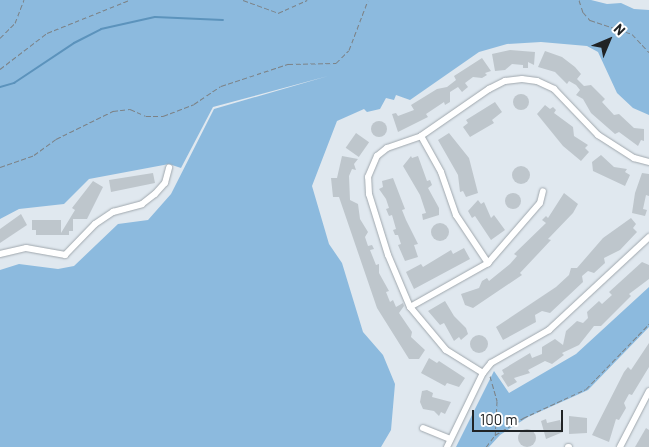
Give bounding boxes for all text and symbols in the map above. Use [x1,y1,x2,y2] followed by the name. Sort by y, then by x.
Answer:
[584,15,634,65] north arrow
[611,20,629,38] text: N
[474,400,565,432] scale bar
[480,410,518,428] text: 100 m

